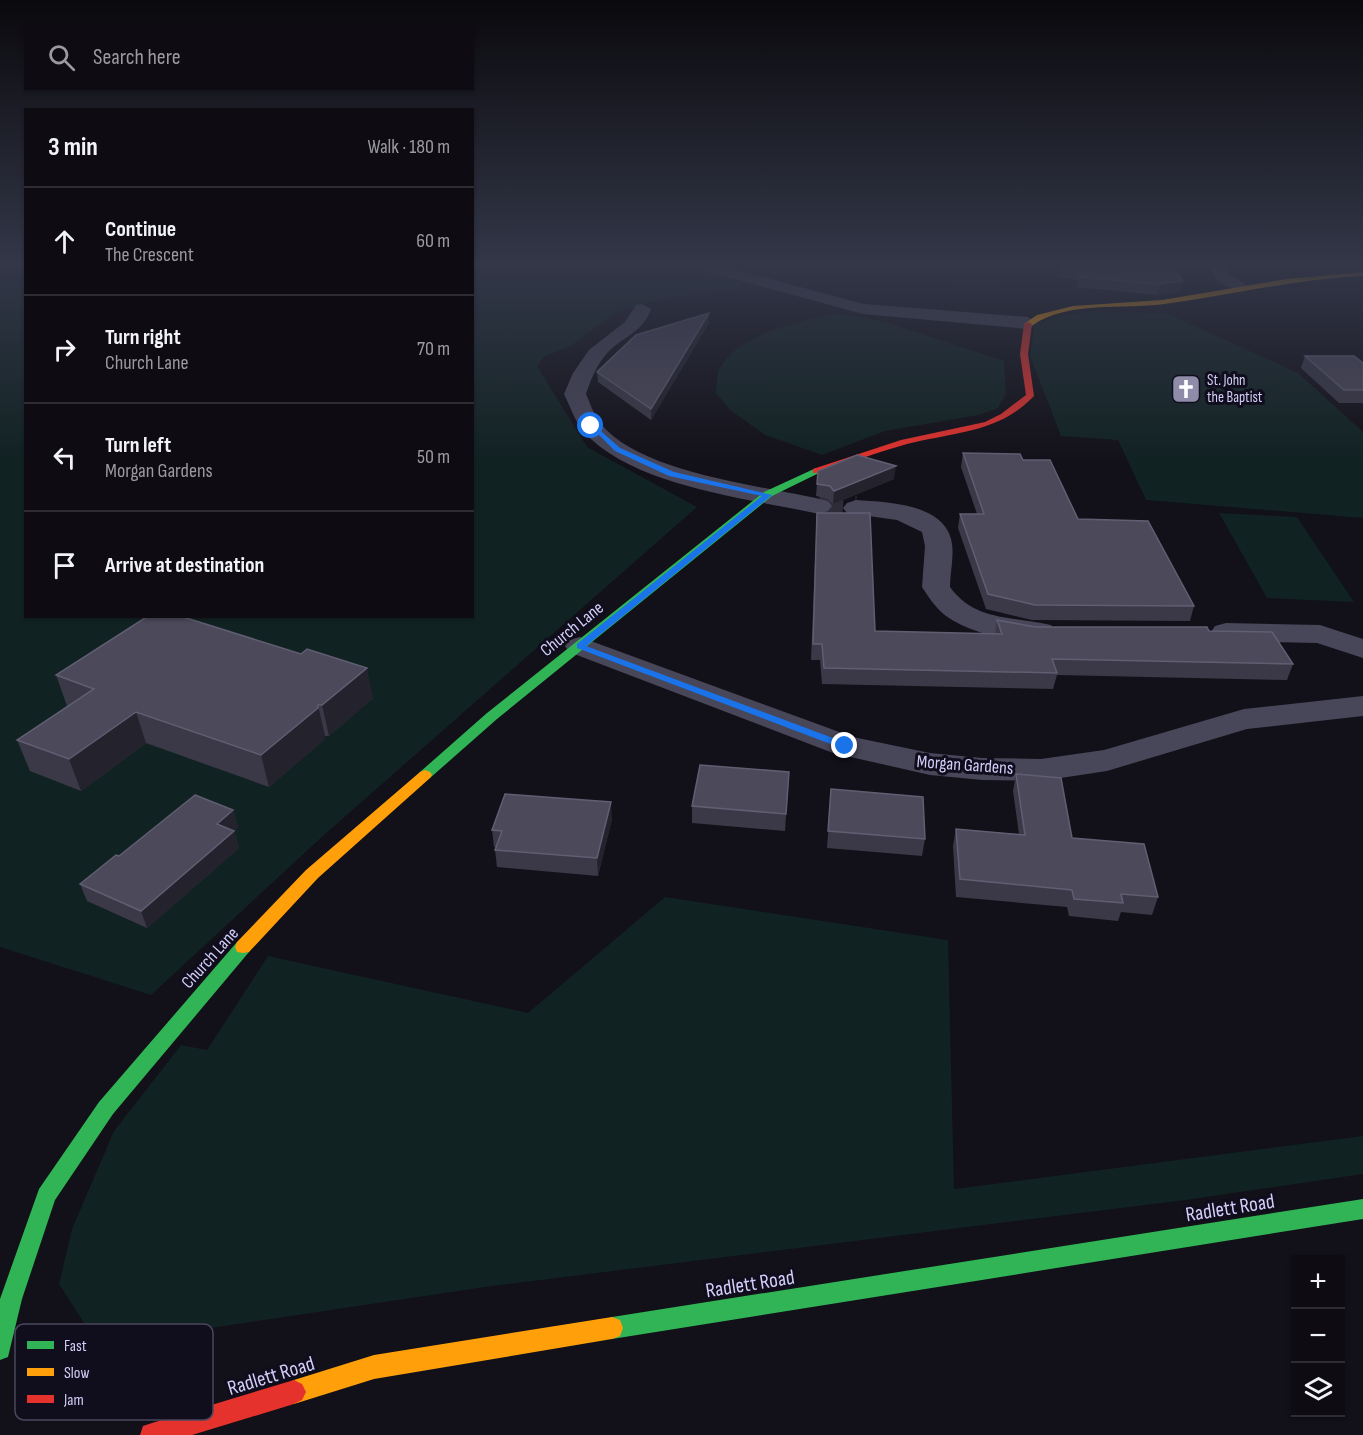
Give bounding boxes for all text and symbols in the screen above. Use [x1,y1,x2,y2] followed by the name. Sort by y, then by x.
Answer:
[24,24,474,90] search box
[45,41,78,74] icon: search
[93,44,180,71] text: Search here
[48,132,98,163] text: 3 min
[367,135,450,159] text: Walk · 180 m
[105,216,176,243] text: Continue
[48,225,81,258] icon: ahead
[416,229,450,253] text: 60 m
[105,243,194,267] text: The Crescent
[105,324,181,351] text: Turn right
[48,333,81,366] icon: right
[417,337,450,361] text: 70 m
[105,351,188,375] text: Church Lane
[1207,371,1263,407] place label: St. John the Baptist
[1170,373,1202,405] church icon: St. John the Baptist
[577,412,603,438] route start
[105,432,171,459] text: Turn left
[48,441,81,474] icon: left
[417,445,450,469] text: 50 m
[105,459,213,483] text: Morgan Gardens
[48,549,81,582] icon: arrive
[105,552,264,579] text: Arrive at destination
[536,597,608,661] street label: Church Lane
[831,732,857,758] route end
[916,751,1014,779] street label: Morgan Gardens
[177,923,243,993] street label: Church Lane
[1184,1189,1276,1227] street label: Radlett Road
[1291,1255,1345,1417] map controls
[1291,1255,1345,1309] button: +
[704,1265,796,1303] street label: Radlett Road
[1291,1309,1345,1363] button: −
[15,1324,213,1420] legend
[64,1337,87,1356] text: Fast
[224,1351,318,1401] street label: Radlett Road
[1291,1363,1345,1417] button: layers
[64,1364,89,1383] text: Slow
[63,1391,84,1410] text: Jam

